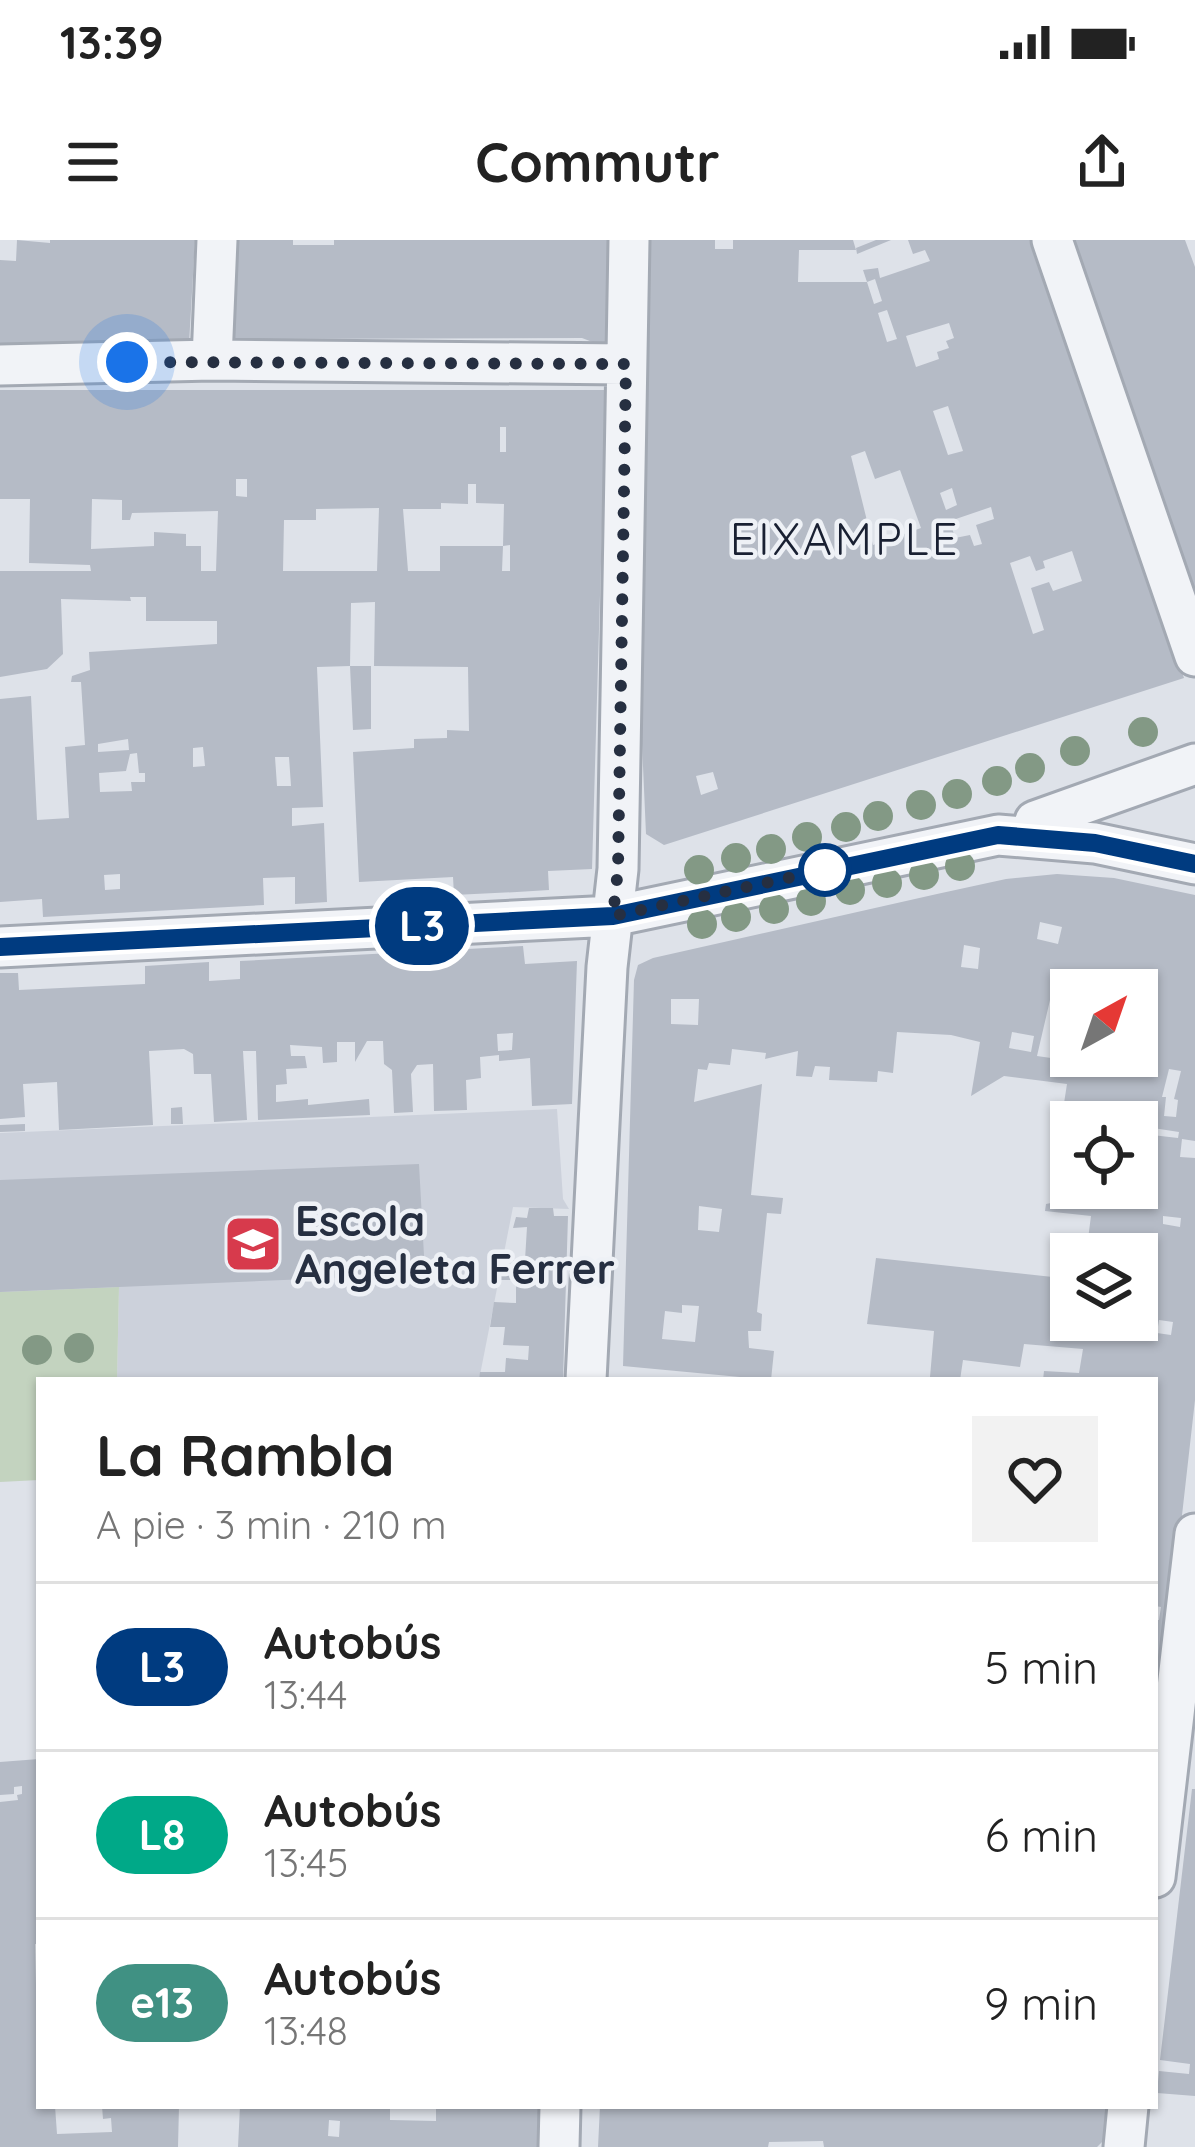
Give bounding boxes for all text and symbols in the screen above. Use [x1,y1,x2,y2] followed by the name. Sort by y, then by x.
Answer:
[60,14,164,70] text: 13:39
[475,128,720,196] text: Commutr
[60,129,126,195] icon: menu
[1069,129,1135,195] icon: share
[97,332,157,392] your location
[730,510,960,566] district label: EIXAMPLE
[800,845,850,895] unlabelled marker
[368,887,476,965] line badge: L3
[399,899,445,952] text: L3
[1050,969,1158,1077] north arrow
[1050,969,1158,1341] map controls
[1050,1101,1158,1209] button: locate
[295,1194,615,1295] place label: Escola Angeleta Ferrer
[222,1213,284,1275] school or university icon: Escola Angeleta Ferrer
[1050,1233,1158,1341] button: layers
[972,1416,1098,1542] button: heart
[96,1419,395,1490] text: La Rambla
[96,1500,447,1549] text: A pie · 3 min · 210 m
[264,1614,441,1670] text: Autobús
[985,1639,1098,1695] text: 5 min
[139,1640,185,1693] text: L3
[264,1670,347,1719] text: 13:44
[264,1782,441,1838] text: Autobús
[985,1807,1098,1863] text: 6 min
[139,1808,185,1861] text: L8
[264,1838,348,1887] text: 13:45
[264,1950,441,2006] text: Autobús
[984,1975,1098,2031] text: 9 min
[130,1976,194,2029] text: e13
[264,2006,348,2055] text: 13:48

